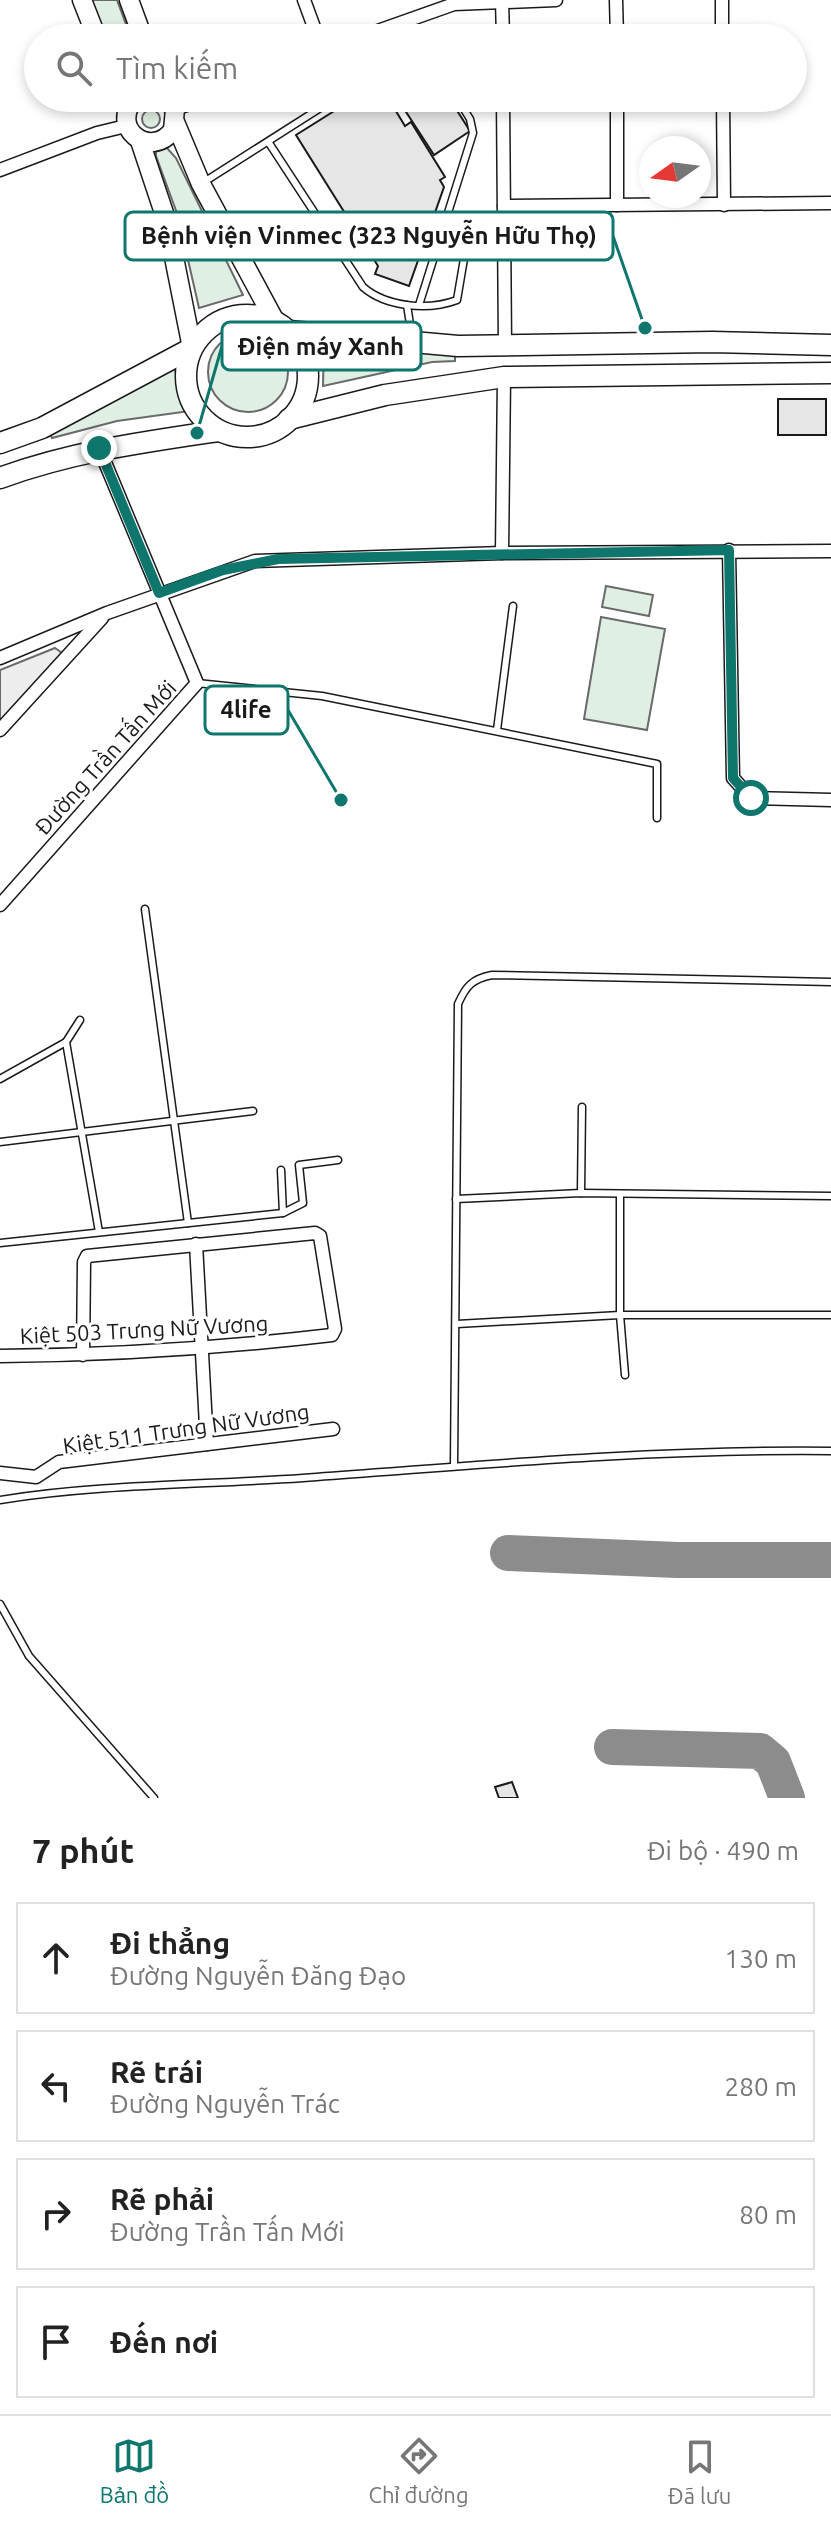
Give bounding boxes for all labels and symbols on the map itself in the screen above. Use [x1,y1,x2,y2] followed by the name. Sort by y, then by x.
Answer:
[639,136,711,208] north arrow
[125,212,613,260] callout: Bệnh viện Vinmec (323 Nguyễn Hữu Thọ)
[141,219,597,249] text: Bệnh viện Vinmec (323 Nguyễn Hữu Thọ)
[222,322,421,370] callout: Điện máy Xanh
[238,333,404,360] text: Điện máy Xanh
[81,430,117,466] route end
[28,673,181,839] street label: Đường Trần Tấn Mới
[205,686,288,734] callout: 4life
[220,696,272,723] text: 4life
[733,780,769,816] route start
[19,1310,269,1348] street label: Kiệt 503 Trưng Nữ Vương
[61,1398,311,1458] street label: Kiệt 511 Trưng Nữ Vương

